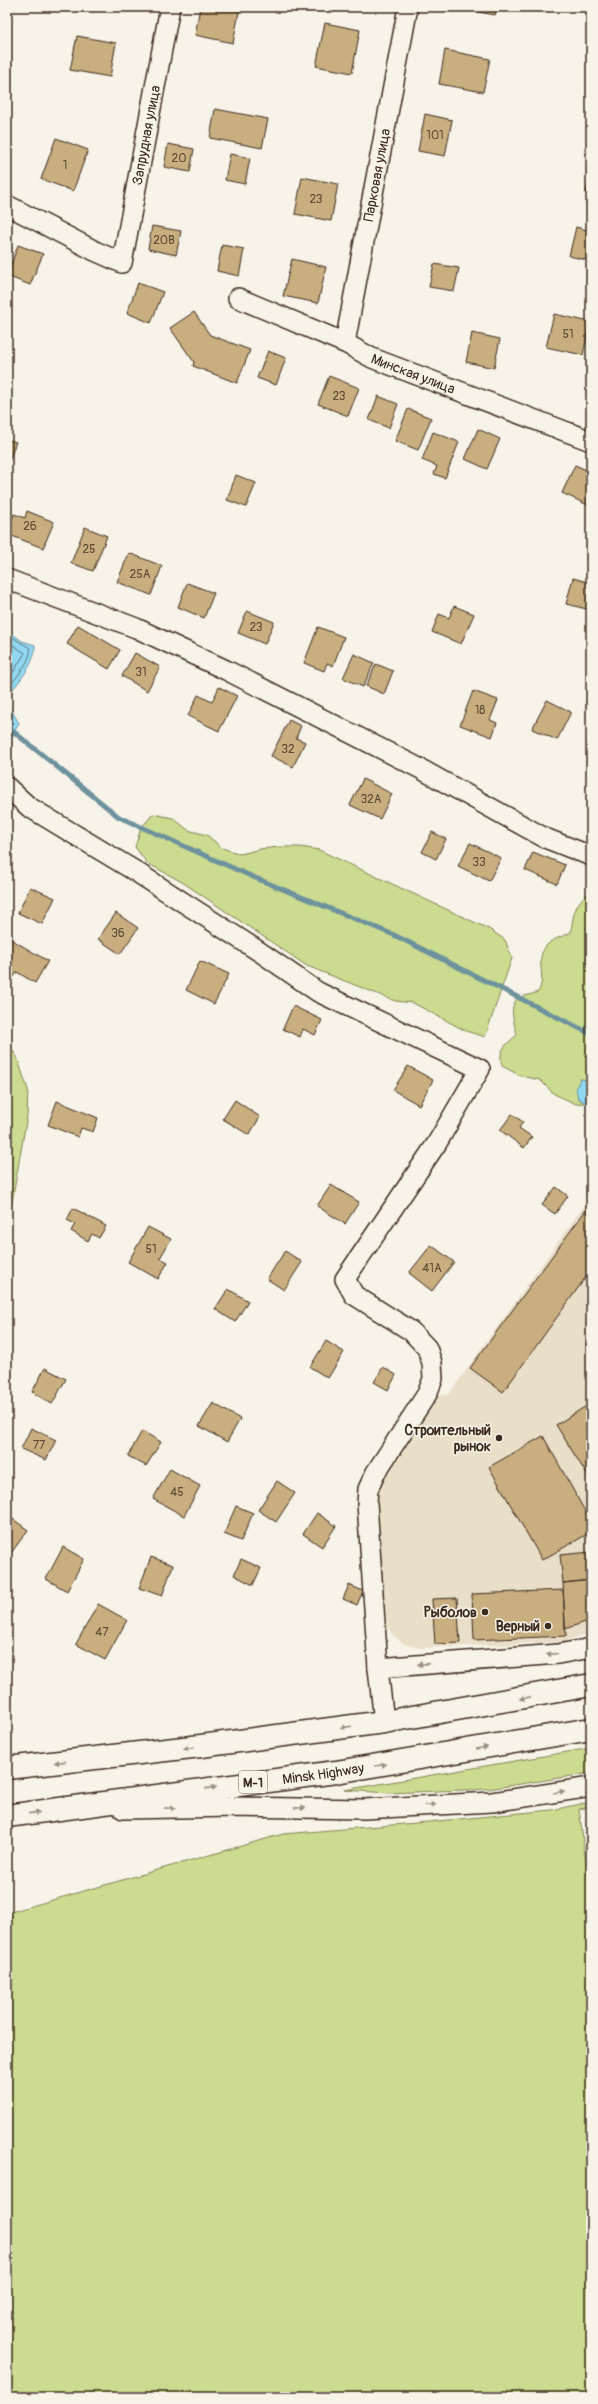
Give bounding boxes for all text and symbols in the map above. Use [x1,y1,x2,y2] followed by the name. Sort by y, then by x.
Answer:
[129,84,164,186] street label: Запрудная улица
[360,127,394,223] street label: Парковая улица
[426,128,444,143] house number: 101
[172,151,186,166] house number: 20
[63,158,67,173] house number: 1
[309,192,323,207] house number: 23
[153,233,175,248] house number: 20В
[562,327,574,342] house number: 51
[369,350,458,398] street label: Минская улица
[332,389,346,404] house number: 23
[23,519,37,534] house number: 26
[82,542,96,557] house number: 25
[129,567,151,582] house number: 25А
[249,620,263,635] house number: 23
[135,665,147,680] house number: 31
[475,703,485,718] house number: 18
[281,742,295,757] house number: 32
[360,792,382,807] house number: 32А
[472,855,486,870] house number: 33
[111,926,125,941] house number: 36
[145,1242,157,1257] house number: 51
[422,1261,442,1276] house number: 41А
[405,1422,491,1455] place label: Строительный рынок
[494,1433,504,1443] marker: Строительный рынок
[33,1438,46,1453] house number: 77
[170,1485,184,1500] house number: 45
[424,1604,477,1621] place label: Рыболов
[480,1607,490,1617] marker: Рыболов
[496,1618,540,1635] place label: Верный
[543,1621,553,1631] marker: Верный
[95,1625,109,1640] house number: 47
[546,1651,558,1657] one-way arrow
[417,1661,429,1668] one-way arrow
[519,1695,531,1701] one-way arrow
[340,1724,352,1730] one-way arrow
[183,1744,195,1751] one-way arrow
[476,1745,489,1751] one-way arrow
[54,1759,66,1765] one-way arrow
[281,1759,365,1788] street label: Minsk Highway
[375,1762,387,1768] one-way arrow
[239,1771,267,1793] road number: М-1
[205,1785,217,1791] one-way arrow
[553,1789,565,1795] one-way arrow
[424,1802,436,1809] one-way arrow
[164,1805,177,1811] one-way arrow
[294,1805,307,1811] one-way arrow
[28,1809,40,1816] one-way arrow

